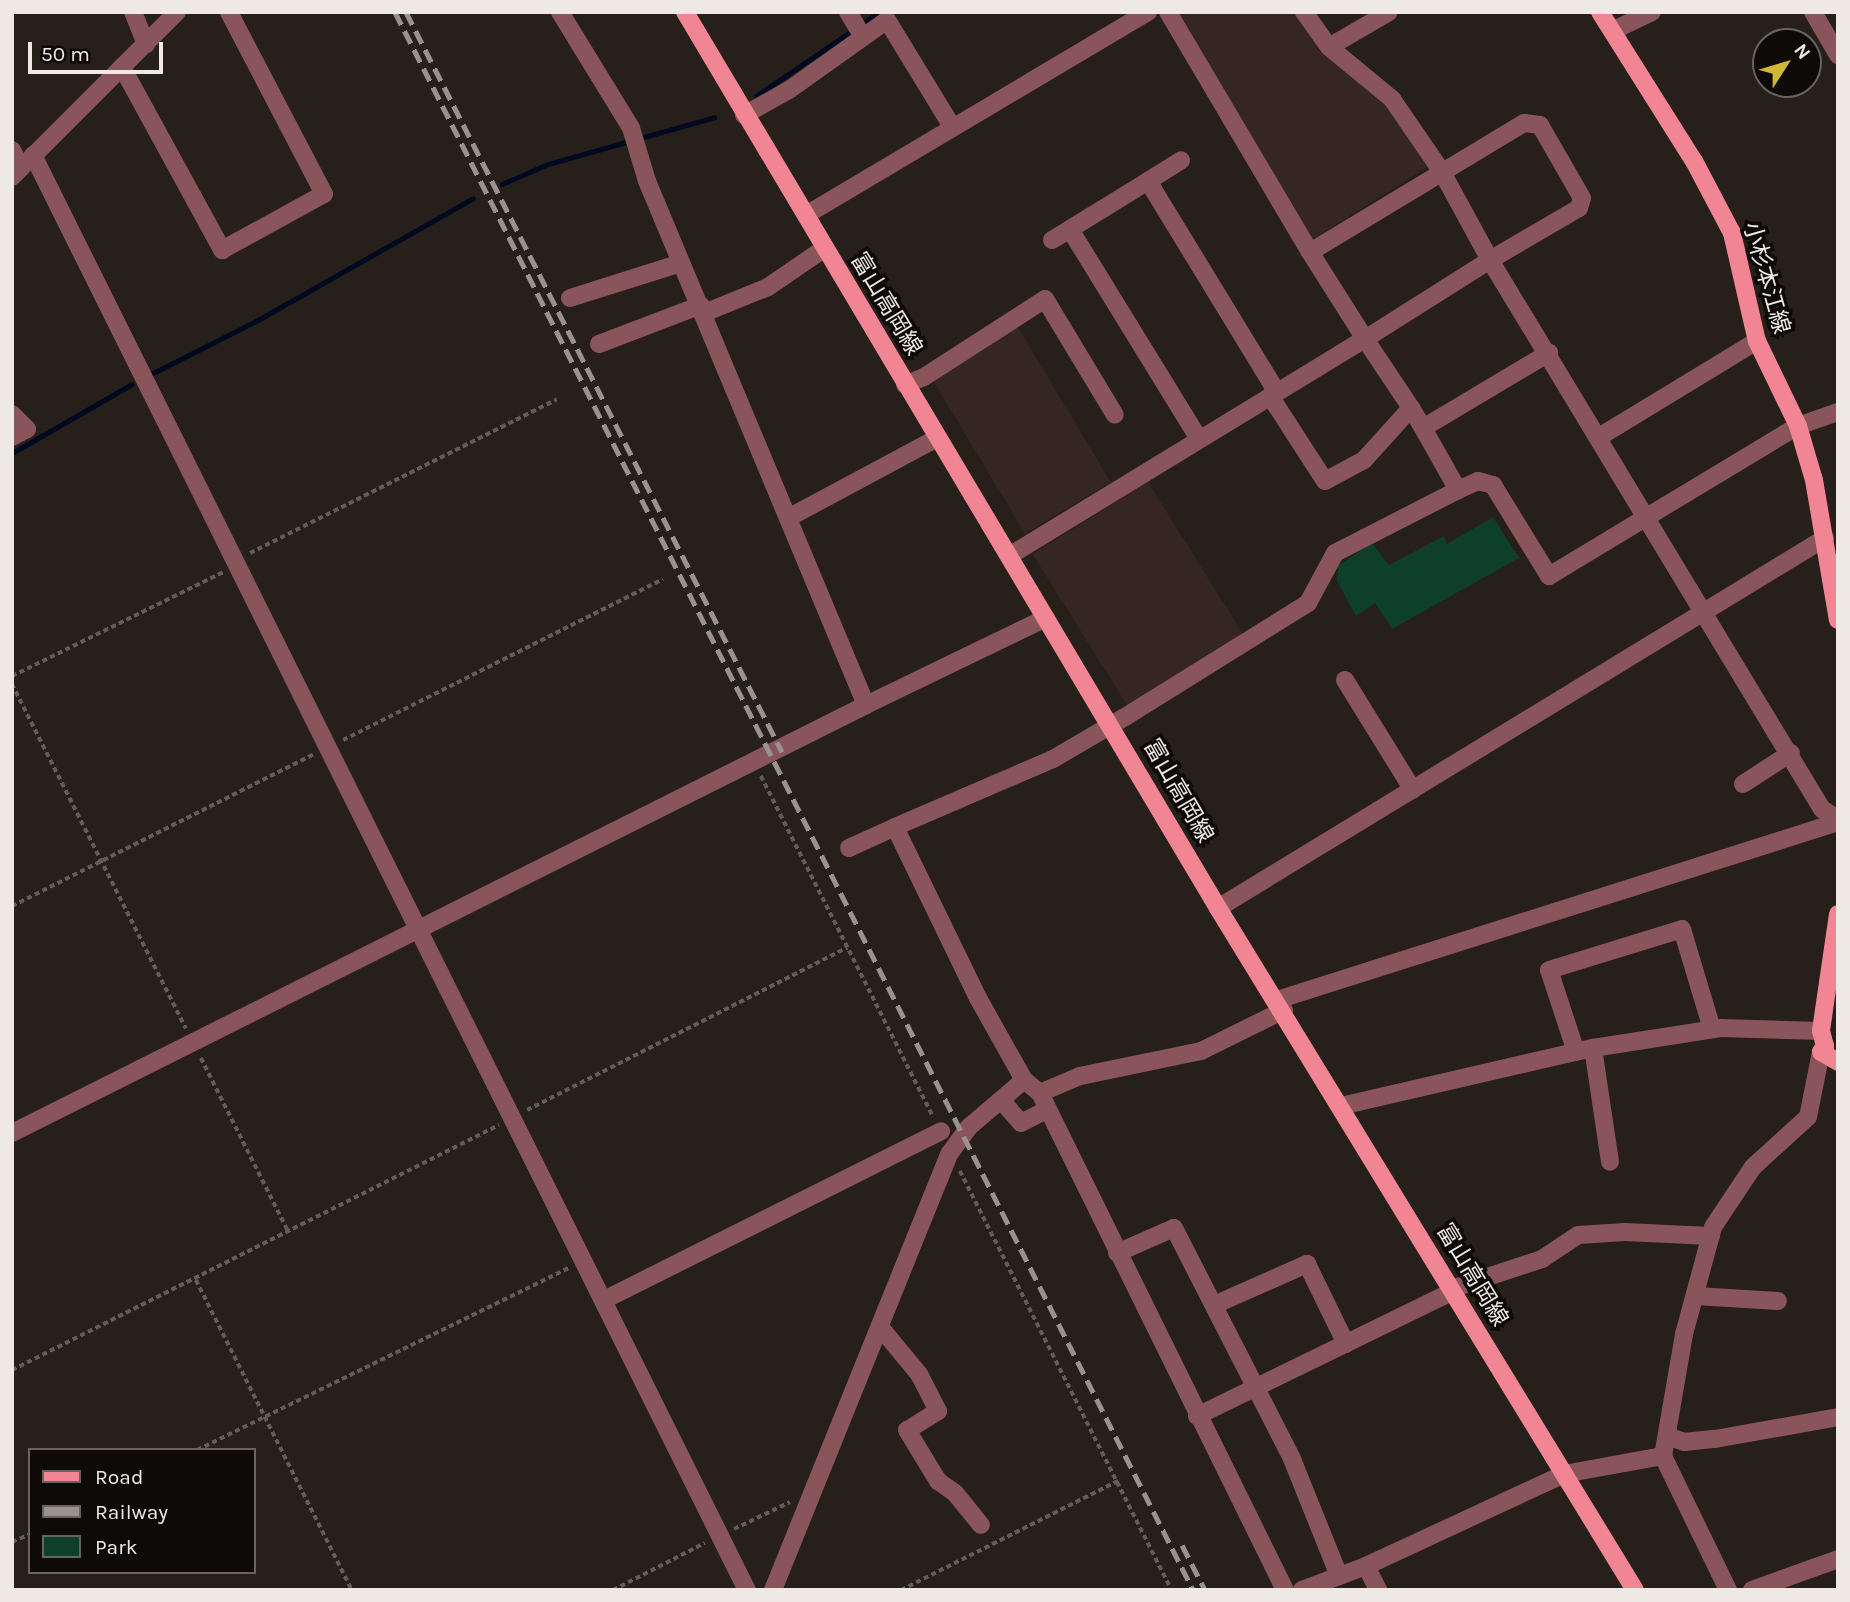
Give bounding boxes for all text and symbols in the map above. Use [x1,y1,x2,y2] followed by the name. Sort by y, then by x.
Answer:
[32,28,166,72] scale bar
[1752,28,1822,98] north arrow
[1789,40,1815,64] text: N
[41,42,90,66] text: 50 m
[1737,219,1795,337] street label: 小杉本江線
[845,248,927,360] street label: 富山高岡線
[1137,734,1219,848] street label: 富山高岡線
[1431,1219,1513,1331] street label: 富山高岡線
[28,1448,256,1574] legend
[95,1465,143,1489] text: Road
[95,1500,168,1524] text: Railway
[95,1535,138,1559] text: Park

